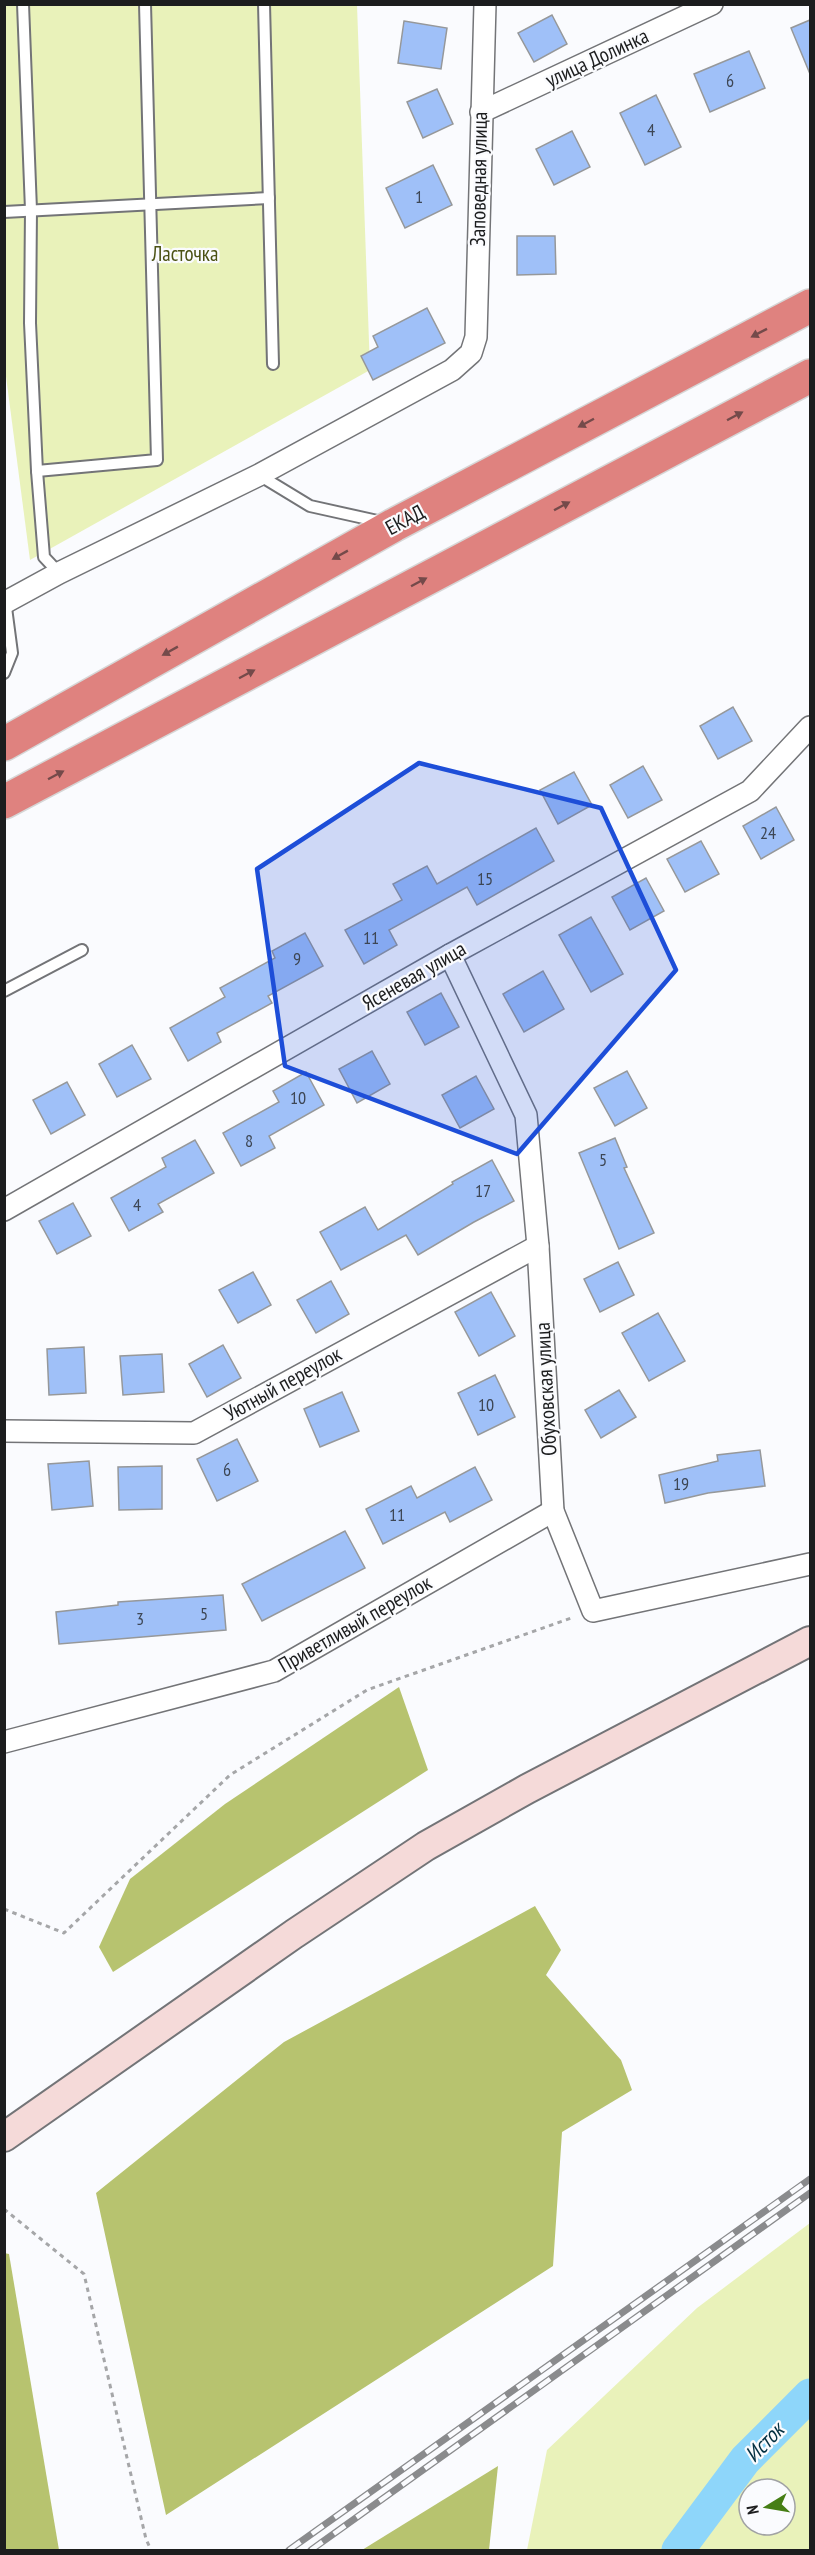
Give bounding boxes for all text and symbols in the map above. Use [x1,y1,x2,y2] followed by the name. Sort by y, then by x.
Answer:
[541,22,653,93] street label: улица Долинка
[726,69,734,92] house number: 6
[464,111,493,247] street label: Заповедная улица
[647,118,655,141] house number: 4
[415,185,423,208] house number: 1
[151,240,218,267] park label: Ласточка
[750,328,767,338] one-way arrow
[726,411,744,421] one-way arrow
[577,418,595,428] one-way arrow
[381,498,429,541] street label: ЕКАД
[554,501,571,511] one-way arrow
[331,550,348,560] one-way arrow
[411,577,428,587] one-way arrow
[161,646,178,656] one-way arrow
[239,669,256,679] one-way arrow
[48,770,65,779] one-way arrow
[760,821,776,844] house number: 24
[477,867,493,890] house number: 15
[363,926,379,949] house number: 11
[357,935,471,1016] street label: Ясеневая улица
[293,947,301,970] house number: 9
[290,1086,306,1109] house number: 10
[245,1129,253,1152] house number: 8
[599,1148,607,1171] house number: 5
[475,1179,491,1202] house number: 17
[133,1193,141,1216] house number: 4
[529,1322,562,1456] street label: Обуховская улица
[219,1340,346,1427] street label: Уютный переулок
[478,1393,494,1416] house number: 10
[223,1458,231,1481] house number: 6
[673,1472,689,1495] house number: 19
[389,1503,405,1526] house number: 11
[273,1569,436,1678] street label: Приветливый переулок
[200,1602,208,1625] house number: 5
[136,1607,144,1630] house number: 3
[739,2415,791,2468] water label: Исток
[737,2477,797,2537] north arrow
[742,2504,763,2516] text: N

